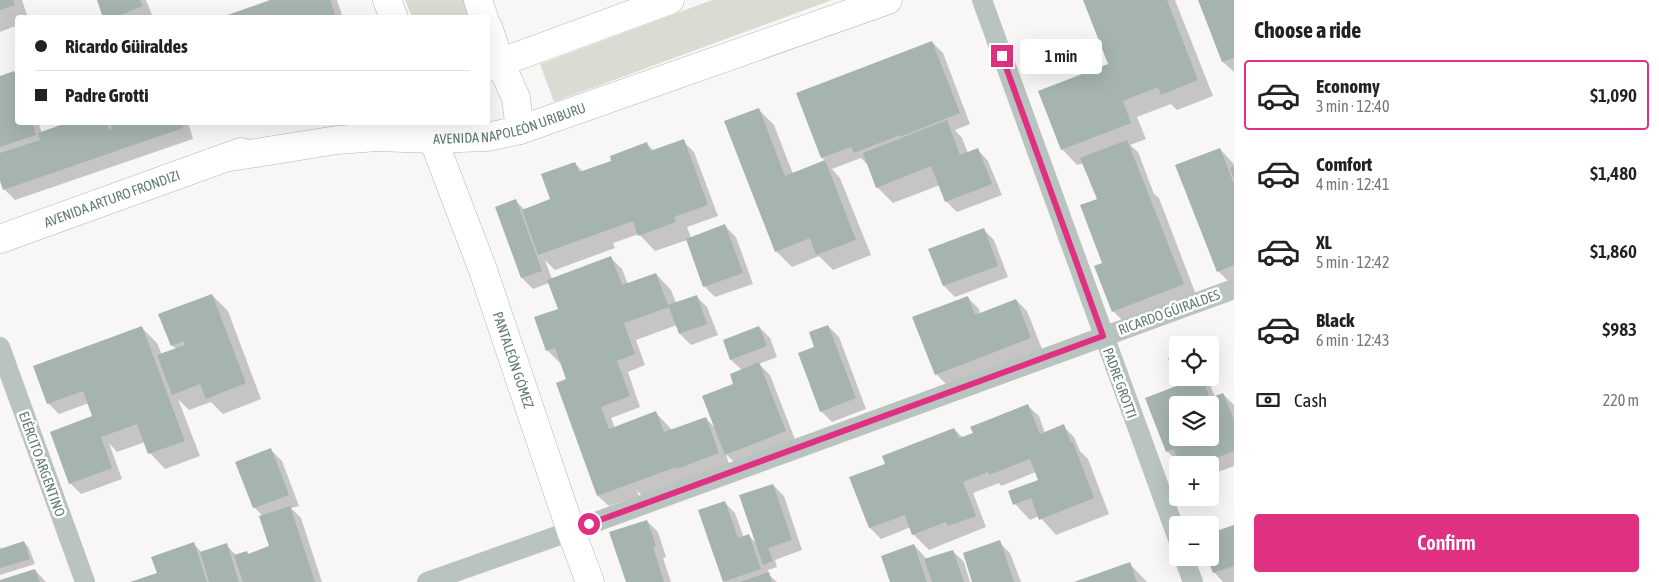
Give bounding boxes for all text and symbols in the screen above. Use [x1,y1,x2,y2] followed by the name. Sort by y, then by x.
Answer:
[1254,17,1361,43] text: Choose a ride
[65,35,188,57] text: Ricardo Güiraldes
[1020,38,1102,74] callout: 1 min
[991,45,1013,67] route end
[1045,47,1077,65] text: 1 min
[1256,73,1301,118] icon: car
[1316,75,1380,97] text: Economy
[65,84,149,106] text: Padre Grotti
[1590,84,1637,106] text: $1,090
[1316,97,1389,115] text: 3 min · 12:40
[433,99,588,147] street label: AVENIDA NAPOLEÓN URIBURU
[1256,151,1301,196] icon: car
[1316,153,1372,175] text: Comfort
[1590,162,1637,184] text: $1,480
[42,167,182,230] street label: AVENIDA ARTURO FRONDIZI
[1316,175,1389,193] text: 4 min · 12:41
[1256,229,1301,274] icon: car
[1316,231,1332,253] text: XL
[1590,240,1637,262] text: $1,860
[1316,253,1389,271] text: 5 min · 12:42
[1116,286,1222,338] street label: RICARDO GÜIRALDES
[1256,307,1301,352] icon: car
[1316,309,1354,331] text: Black
[490,310,537,410] street label: PANTALEÓN GÓMEZ
[1602,318,1637,340] text: $983
[1316,331,1389,349] text: 6 min · 12:43
[1169,336,1219,566] map controls
[1169,336,1219,386] button: locate
[1100,346,1140,420] street label: PADRE GROTTI
[1254,386,1282,414] icon: cash
[1294,389,1327,411] text: Cash
[1603,391,1639,409] text: 220 m
[1169,396,1219,446] button: layers
[16,409,68,519] street label: EJÉRCITO ARGENTINO
[1169,456,1219,506] button: +
[578,513,600,535] route start
[1254,514,1639,572] button: Confirm
[1169,516,1219,566] button: −

